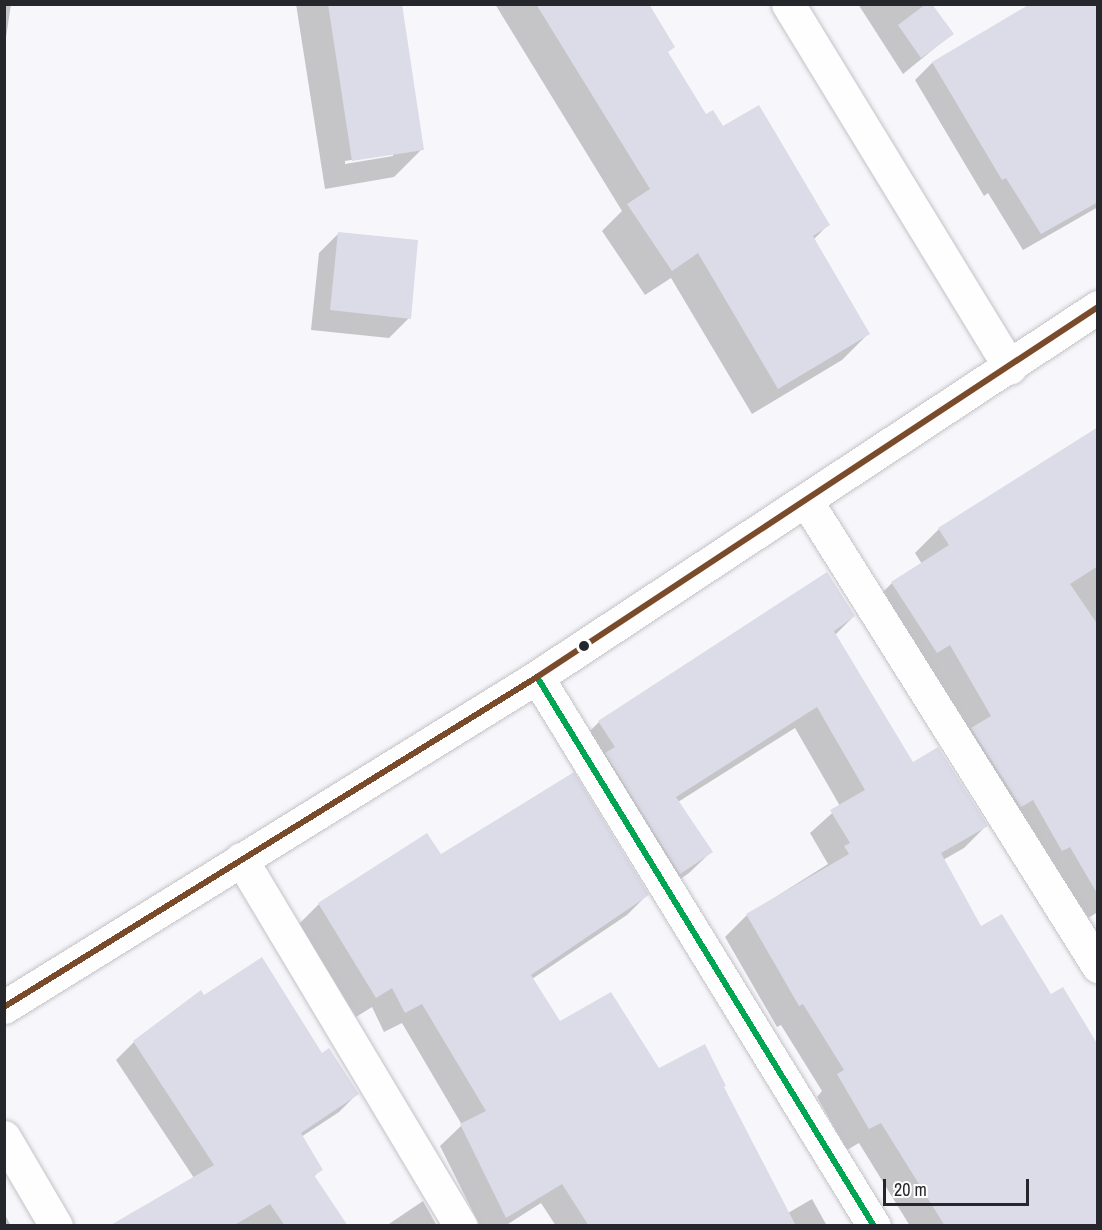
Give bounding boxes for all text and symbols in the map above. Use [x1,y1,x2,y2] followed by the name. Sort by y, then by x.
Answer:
[578,640,590,652] unlabelled marker
[886,1167,1032,1205] scale bar
[894,1177,927,1202] text: 20 m

